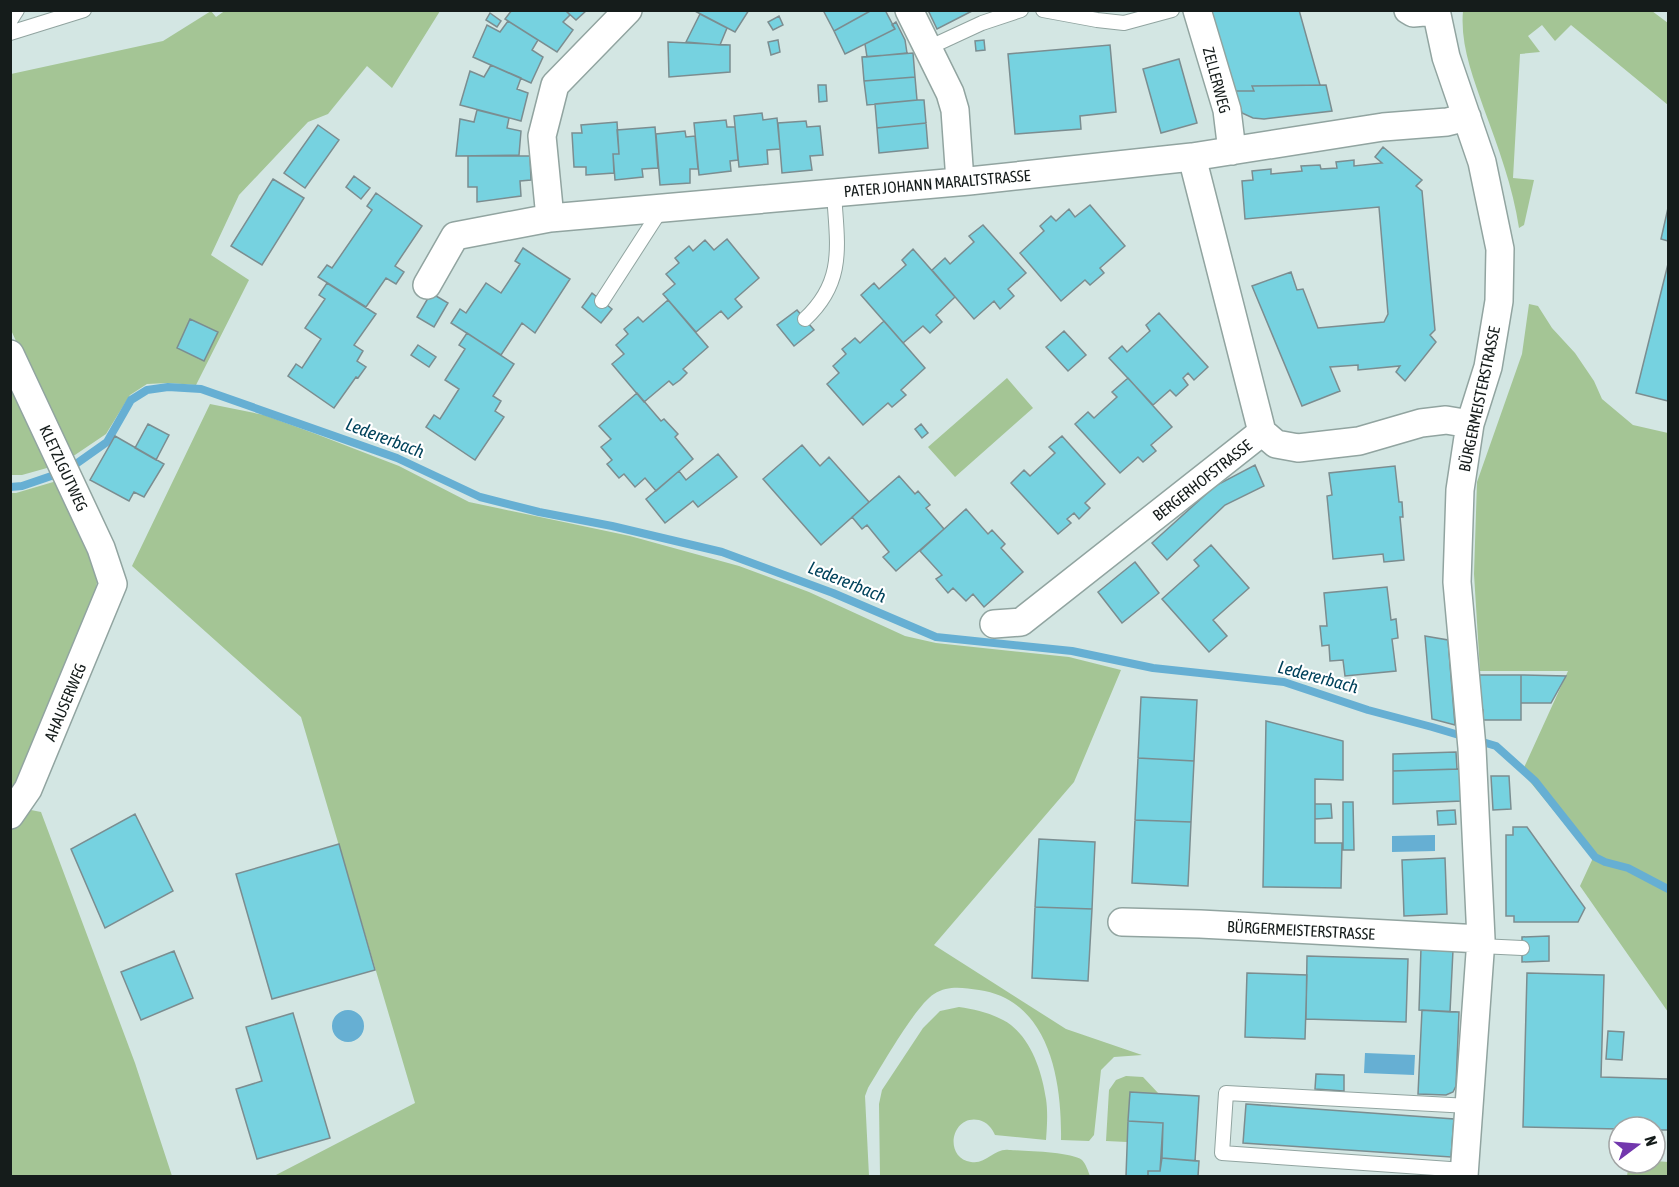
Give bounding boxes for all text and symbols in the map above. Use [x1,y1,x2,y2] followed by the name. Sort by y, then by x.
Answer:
[1200,45,1234,115] street label: ZELLERWEG
[843,166,1031,200] street label: PATER JOHANN MARALTSTRASSE
[1455,324,1503,473] street label: BÜRGERMEISTERSTRASSE
[343,413,427,462] water label: Ledererbach
[36,422,92,514] street label: KLETZLGUTWEG
[1149,436,1255,524] street label: BERGERHOFSTRASSE
[805,556,889,607] water label: Ledererbach
[1276,656,1361,697] water label: Ledererbach
[41,660,89,744] street label: AHAUSERWEG
[1227,917,1376,943] street label: BÜRGERMEISTERSTRASSE
[1607,1115,1667,1175] north arrow
[1641,1134,1661,1148] text: N

